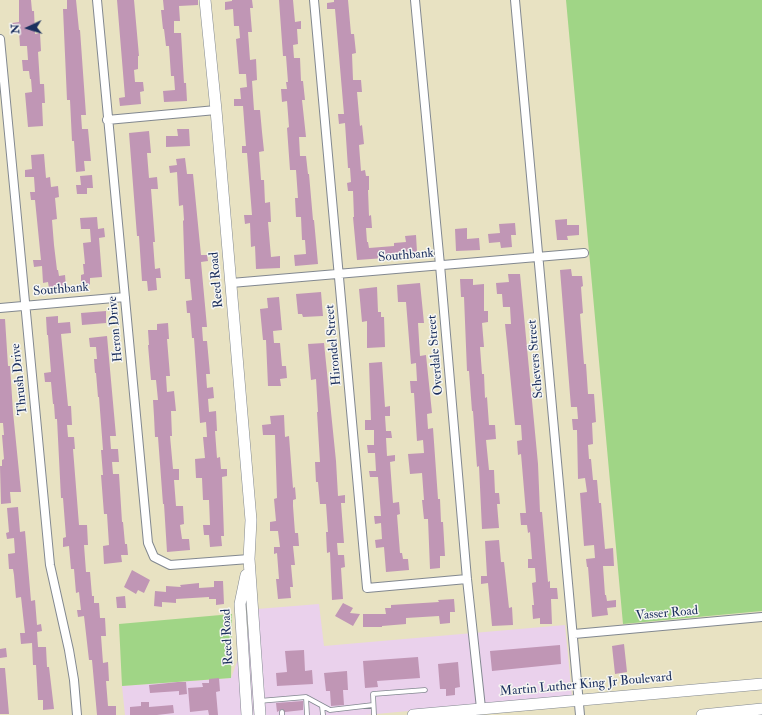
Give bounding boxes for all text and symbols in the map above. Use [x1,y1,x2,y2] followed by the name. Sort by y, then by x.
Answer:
[8,8,48,48] north arrow
[9,24,22,34] text: N
[378,246,434,266] street label: Southbank
[207,251,227,309] street label: Reed Road
[33,280,89,300] street label: Southbank
[105,295,127,363] street label: Heron Drive
[323,304,345,386] street label: Hirondel Street
[425,314,447,396] street label: Overdale Street
[525,319,547,399] street label: Schevers Street
[8,342,32,416] street label: Thrush Drive
[635,604,699,624] street label: Vasser Road
[219,608,237,666] street label: Reed Road
[499,670,673,700] street label: Martin Luther King Jr Boulevard

